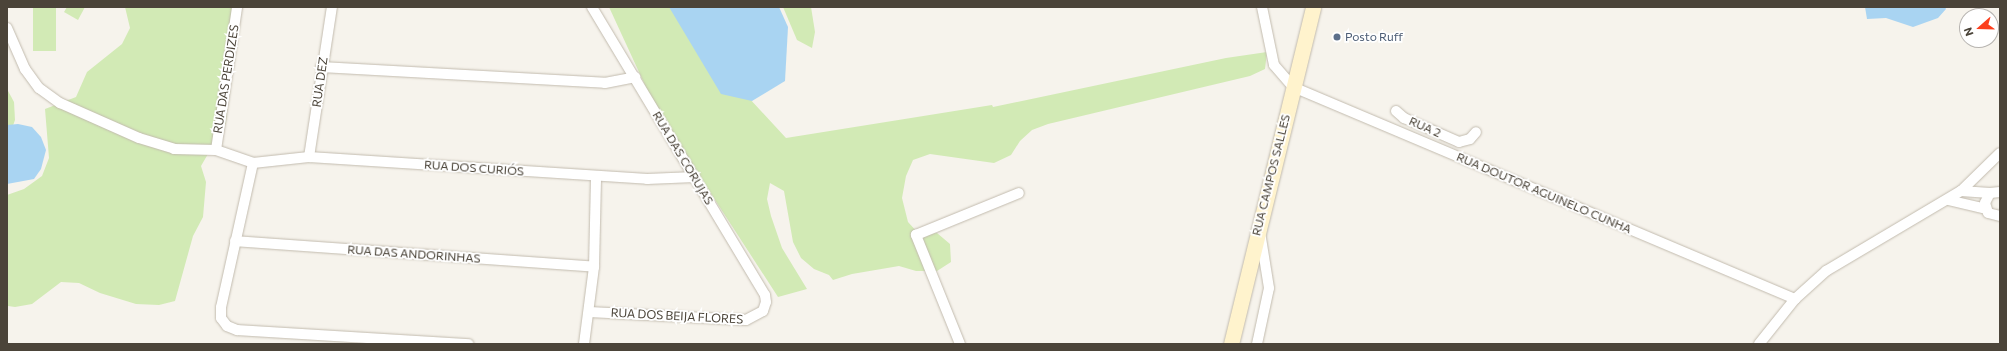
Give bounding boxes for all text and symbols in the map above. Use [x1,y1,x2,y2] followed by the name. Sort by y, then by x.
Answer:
[1959,8,1999,48] north arrow
[210,24,242,134] street label: RUA DAS PERDIZES
[1961,26,1976,38] text: N
[1345,30,1403,44] place label: Posto Ruff
[1332,32,1342,42] marker: Posto Ruff
[309,56,331,108] street label: RUA DEZ
[649,109,717,207] street label: RUA DAS CORUJAS
[1249,113,1293,237] street label: RUA CAMPOS SALLES
[1407,114,1443,140] street label: RUA 2
[1454,150,1634,236] street label: RUA DOUTOR AGUINELO CUNHA
[424,157,524,179] street label: RUA DOS CURIÓS
[347,242,481,266] street label: RUA DAS ANDORINHAS
[610,305,744,327] street label: RUA DOS BEIJA FLORES

